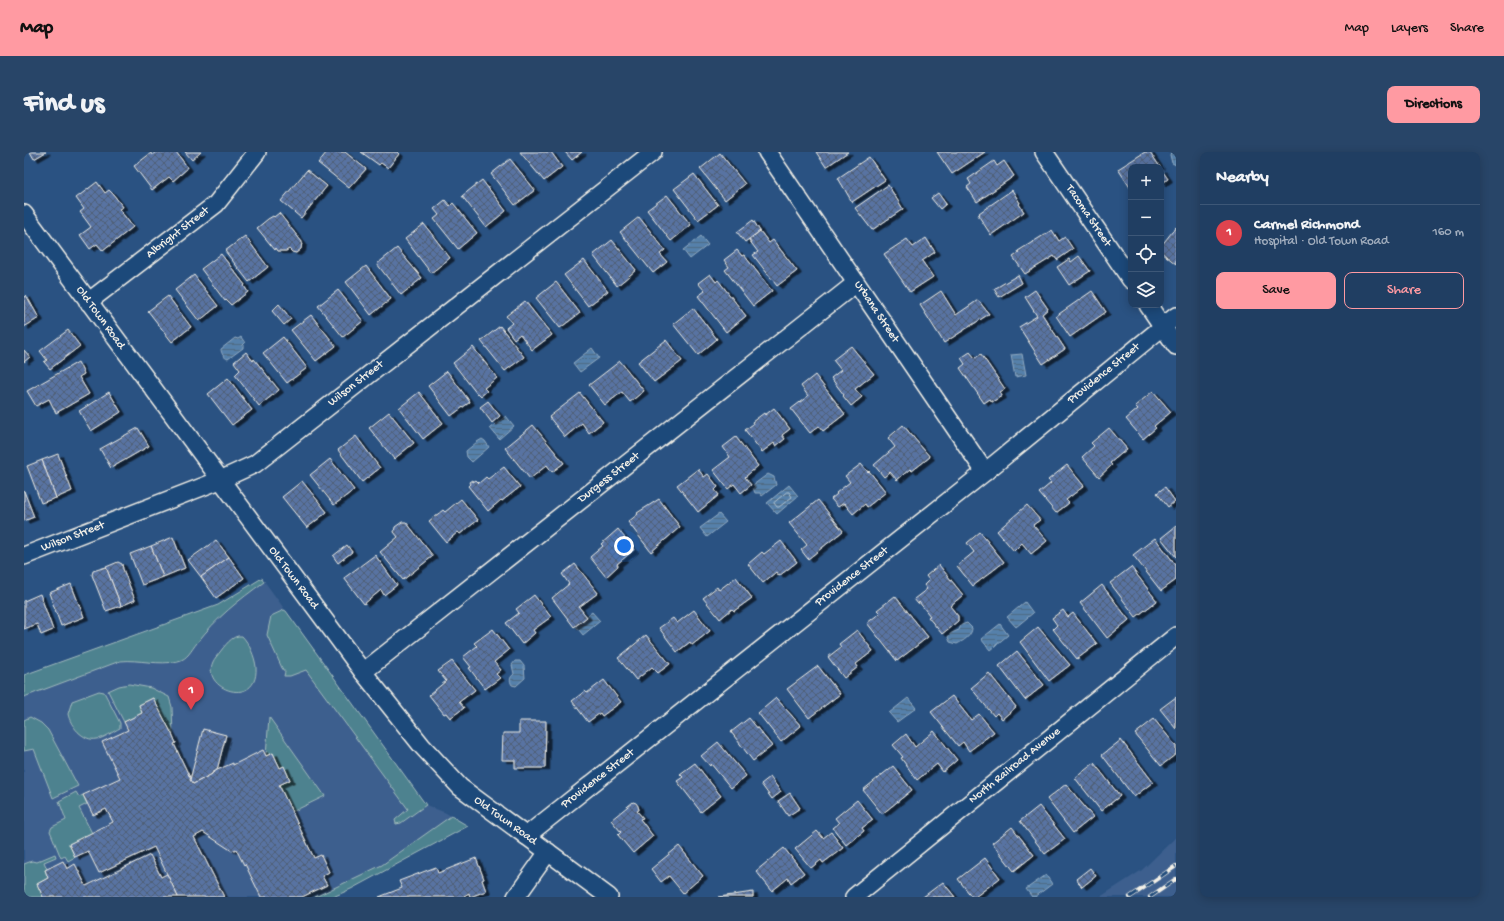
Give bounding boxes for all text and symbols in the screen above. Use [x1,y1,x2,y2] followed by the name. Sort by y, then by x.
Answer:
[20,17,53,40] text: Map
[1345,20,1369,37] text: Map
[1391,20,1428,37] text: Layers
[1450,20,1484,37] text: Share
[1387,86,1480,123] button: Directions
[24,88,104,121] text: Find us
[1128,164,1164,308] map controls
[1128,164,1164,200] button: +
[1216,168,1269,188] text: Nearby
[1062,182,1114,251] street label: Tacoma Street
[1128,200,1164,236] button: −
[144,203,213,262] street label: Albright Street
[1254,216,1360,234] text: Carmel Richmond
[1226,225,1232,240] text: 1
[1432,225,1464,240] text: 160 m
[1254,234,1389,249] text: Hospital · Old Town Road
[1128,236,1164,272] button: locate
[1128,272,1164,308] button: layers
[1216,272,1336,309] button: Save
[1344,272,1464,309] button: Share
[850,278,902,346] street label: Urbana Street
[72,284,128,353] street label: Old Town Road
[1064,340,1144,408] street label: Providence Street
[325,357,387,410] street label: Wilson Street
[575,449,643,507] street label: Durgess Street
[39,518,108,555] street label: Wilson Street
[614,536,634,556] your location
[812,543,892,611] street label: Providence Street
[265,544,322,613] street label: Old Town Road
[178,677,204,710] pin: 1
[966,724,1064,807] street label: North Railroad Avenue
[558,745,638,813] street label: Providence Street
[471,793,540,849] street label: Old Town Road

